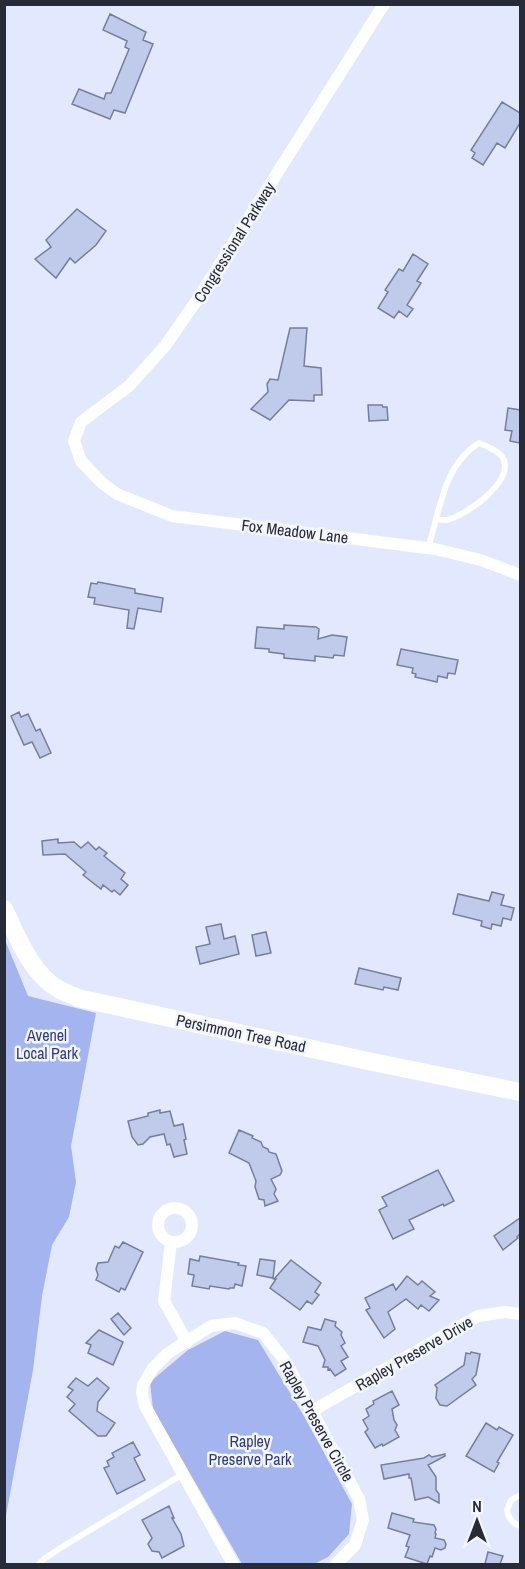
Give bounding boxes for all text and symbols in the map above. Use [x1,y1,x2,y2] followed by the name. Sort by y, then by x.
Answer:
[188,177,280,307] street label: Congressional Parkway
[240,514,350,548] street label: Fox Meadow Lane
[174,1009,308,1057] street label: Persimmon Tree Road
[16,1024,78,1064] park label: Avenel Local Park
[351,1310,477,1396] street label: Rapley Preserve Drive
[275,1357,359,1485] street label: Rapley Preserve Circle
[208,1430,292,1470] park label: Rapley Preserve Park
[447,1491,507,1551] north arrow
[472,1495,482,1517] text: N

